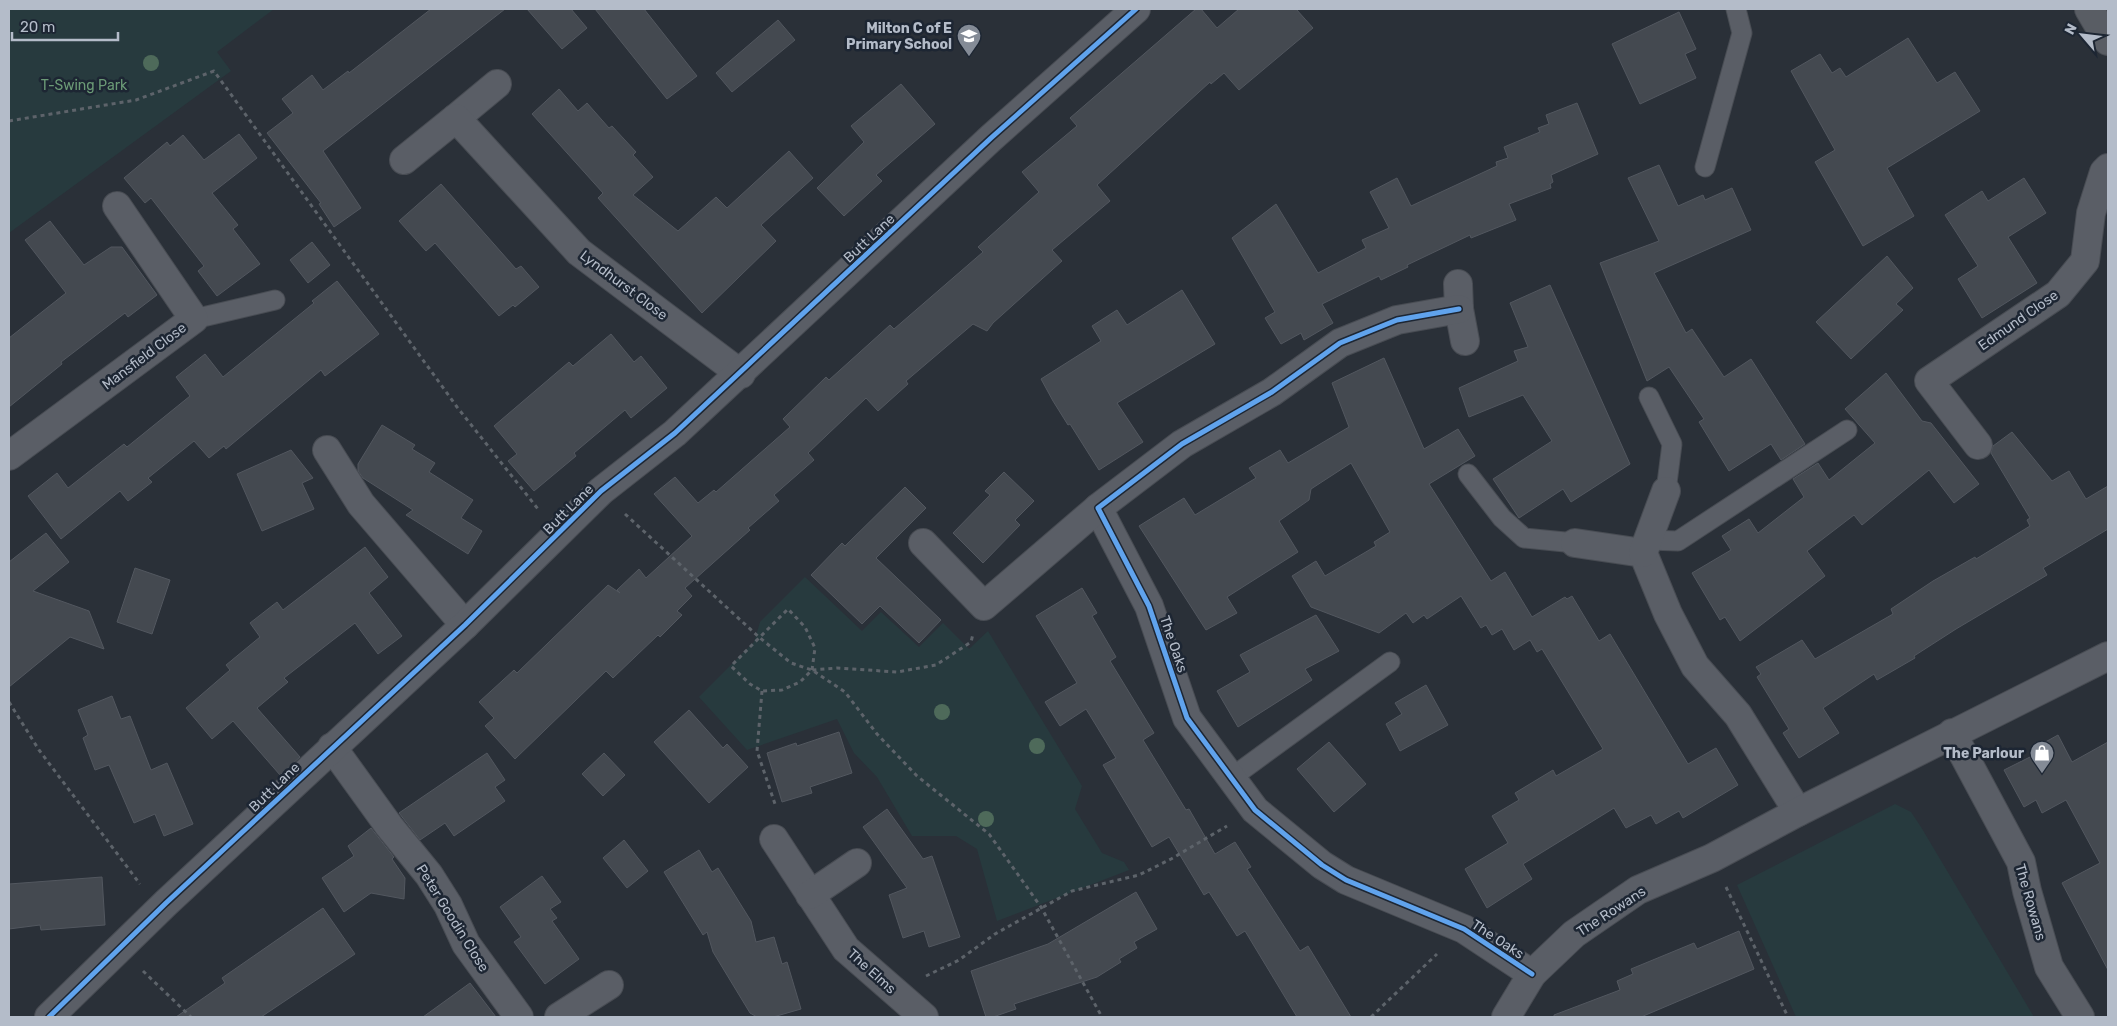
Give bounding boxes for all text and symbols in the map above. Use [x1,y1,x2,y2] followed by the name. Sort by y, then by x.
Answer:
[12,10,119,42] scale bar
[2057,10,2107,60] north arrow
[20,18,55,36] text: 20 m
[846,20,952,53] place label: Milton C of E Primary School
[2061,21,2081,38] text: N
[956,23,982,57] school or university icon: Milton C of E Primary School
[41,77,128,94] park label: T-Swing Park
[840,210,899,266] street label: Butt Lane
[577,247,671,324] street label: Lyndhurst Close
[1975,287,2062,354] street label: Edmund Close
[99,319,190,394] street label: Mansfield Close
[540,481,597,538] street label: Butt Lane
[1156,613,1191,675] street label: The Oaks
[2029,740,2055,774] shop icon: The Parlour
[1943,745,2025,762] place label: The Parlour
[245,759,303,816] street label: Butt Lane
[413,861,493,975] street label: Peter Goodin Close
[2011,862,2050,942] street label: The Rowans
[1574,883,1649,940] street label: The Rowans
[1468,916,1527,963] street label: The Oaks
[844,945,899,997] street label: The Elms

